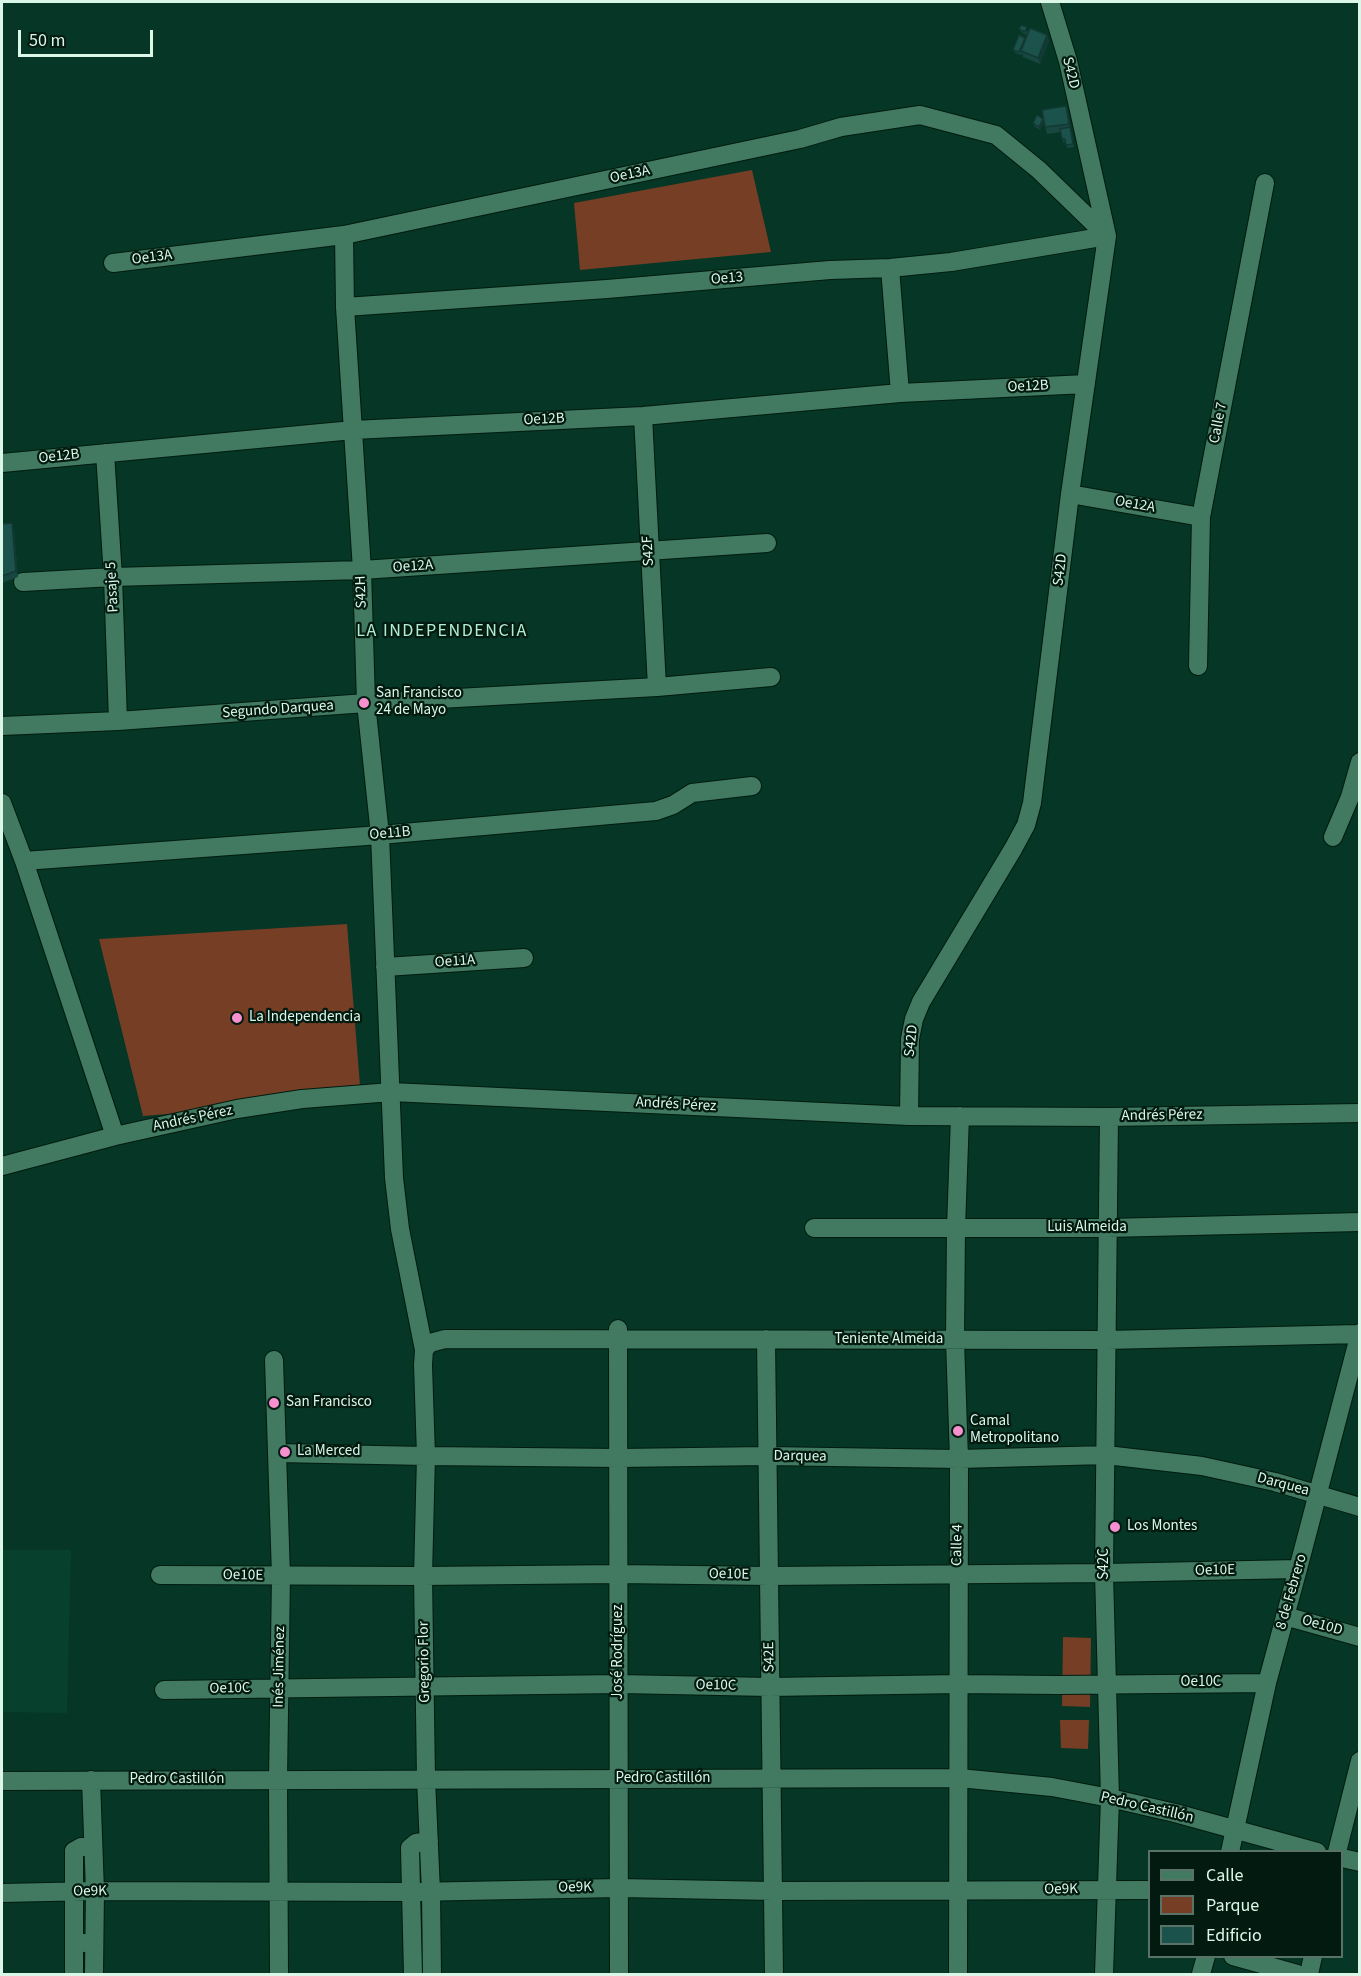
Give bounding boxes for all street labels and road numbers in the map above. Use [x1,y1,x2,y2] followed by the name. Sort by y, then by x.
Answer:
[1057,55,1083,91] street label: S42D
[608,162,652,188] street label: Oe13A
[131,247,173,269] street label: Oe13A
[710,269,744,289] street label: Oe13
[1007,377,1049,397] street label: Oe12B
[1206,401,1232,445] street label: Calle 7
[523,410,565,430] street label: Oe12B
[38,446,80,468] street label: Oe12B
[1114,493,1156,517] street label: Oe12A
[639,535,659,567] street label: S42F
[1050,553,1072,587] street label: S42D
[392,557,434,577] street label: Oe12A
[103,561,123,613] street label: Pasaje 5
[352,575,372,609] street label: S42H
[222,697,334,723] street label: Segundo Darquea
[369,823,411,845] street label: Oe11B
[434,952,476,972] street label: Oe11A
[901,1024,923,1058] street label: S42D
[635,1094,717,1116] street label: Andrés Pérez
[152,1102,234,1136] street label: Andrés Pérez
[1121,1106,1203,1126] street label: Andrés Pérez
[1047,1219,1127,1237] street label: Luis Almeida
[835,1331,943,1349] street label: Teniente Almeida
[773,1448,827,1466] street label: Darquea
[1255,1469,1311,1501] street label: Darquea
[949,1524,967,1566] street label: Calle 4
[1096,1548,1114,1580] street label: S42C
[1273,1552,1311,1632] street label: 8 de Febrero
[1195,1562,1235,1580] street label: Oe10E
[709,1566,749,1584] street label: Oe10E
[223,1567,263,1585] street label: Oe10E
[610,1604,628,1700] street label: José Rodríguez
[1300,1612,1344,1640] street label: Oe10D
[415,1621,435,1703] street label: Gregorio Flor
[270,1626,290,1708] street label: Inés Jiménez
[761,1641,779,1673] street label: S42E
[1181,1674,1221,1692] street label: Oe10C
[695,1677,737,1695] street label: Oe10C
[209,1680,251,1698] street label: Oe10C
[616,1770,710,1788] street label: Pedro Castillón
[130,1771,224,1789] street label: Pedro Castillón
[1099,1789,1195,1827] street label: Pedro Castillón
[558,1879,592,1897] street label: Oe9K
[1044,1881,1078,1899] street label: Oe9K
[73,1883,107,1901] street label: Oe9K

